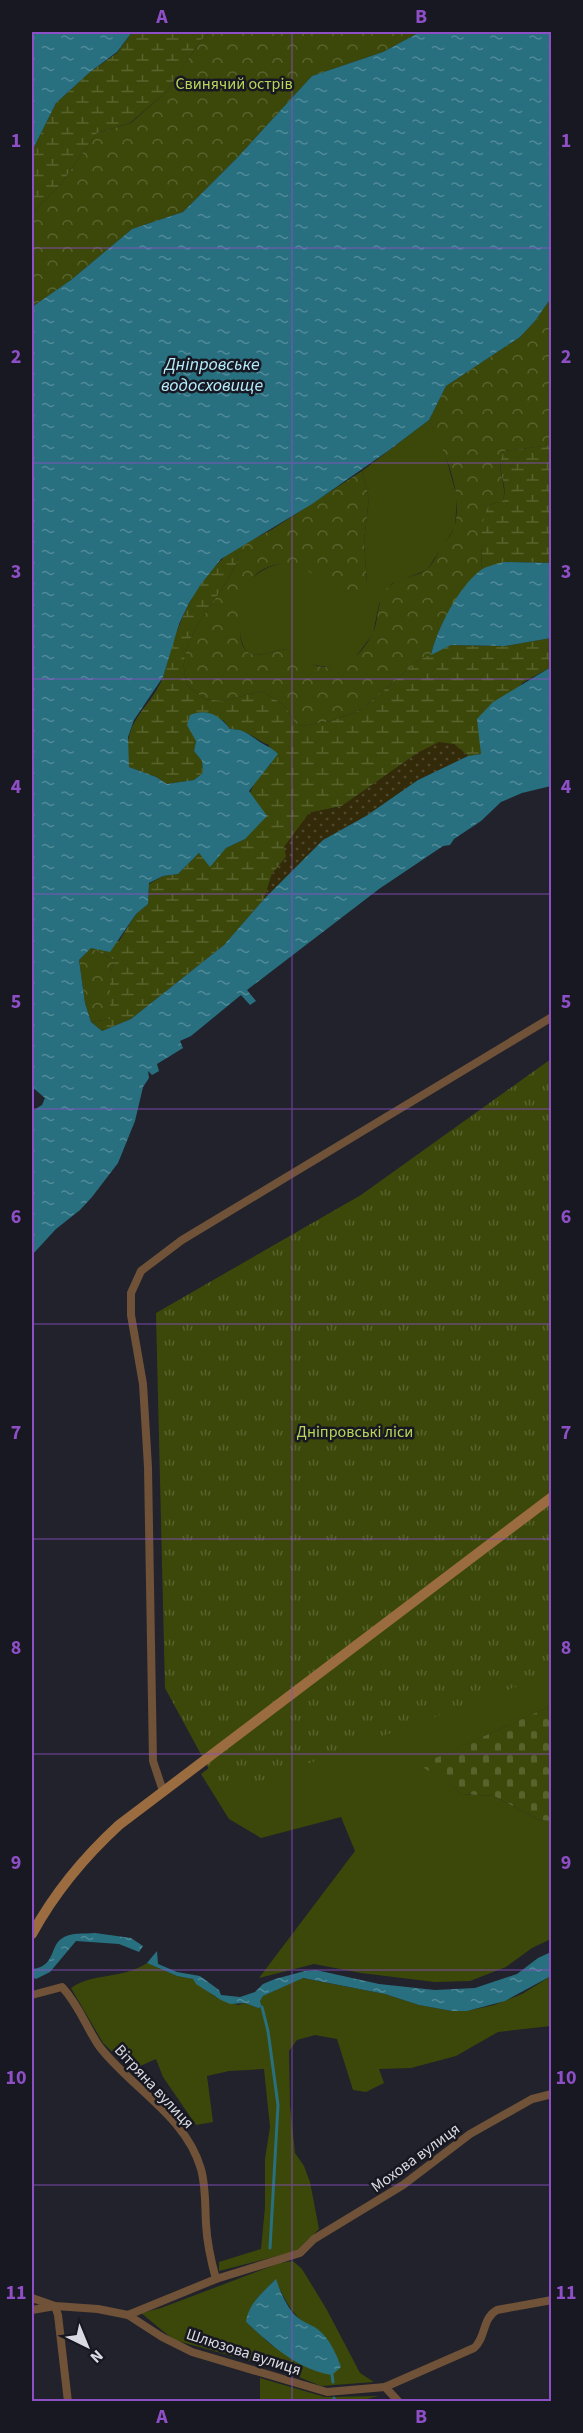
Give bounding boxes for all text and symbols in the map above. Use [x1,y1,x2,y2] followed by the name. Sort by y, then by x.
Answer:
[155,3,168,31] text: A
[415,3,427,31] text: B
[175,73,293,95] park label: Свинячий острів
[11,127,21,155] text: 1
[561,127,571,155] text: 1
[11,343,21,371] text: 2
[561,343,571,371] text: 2
[161,352,263,398] water label: Дніпровське водосховище
[11,558,21,586] text: 3
[561,558,571,586] text: 3
[11,773,22,801] text: 4
[561,773,572,801] text: 4
[11,988,21,1016] text: 5
[561,988,571,1016] text: 5
[11,1203,21,1231] text: 6
[561,1203,571,1231] text: 6
[11,1419,21,1447] text: 7
[561,1419,571,1447] text: 7
[297,1421,413,1443] park label: Дніпровські ліси
[11,1634,21,1662] text: 8
[561,1634,571,1662] text: 8
[11,1849,21,1877] text: 9
[561,1849,571,1877] text: 9
[109,2040,199,2134] street label: Вітряна вулиця
[5,2064,27,2092] text: 10
[555,2064,577,2092] text: 10
[367,2118,465,2198] street label: Мохова вулиця
[5,2279,27,2307] text: 11
[555,2279,577,2307] text: 11
[57,2316,117,2376] north arrow
[183,2323,304,2381] street label: Шлюзова вулиця
[85,2345,108,2368] text: N
[155,2403,168,2431] text: A
[415,2403,427,2431] text: B

